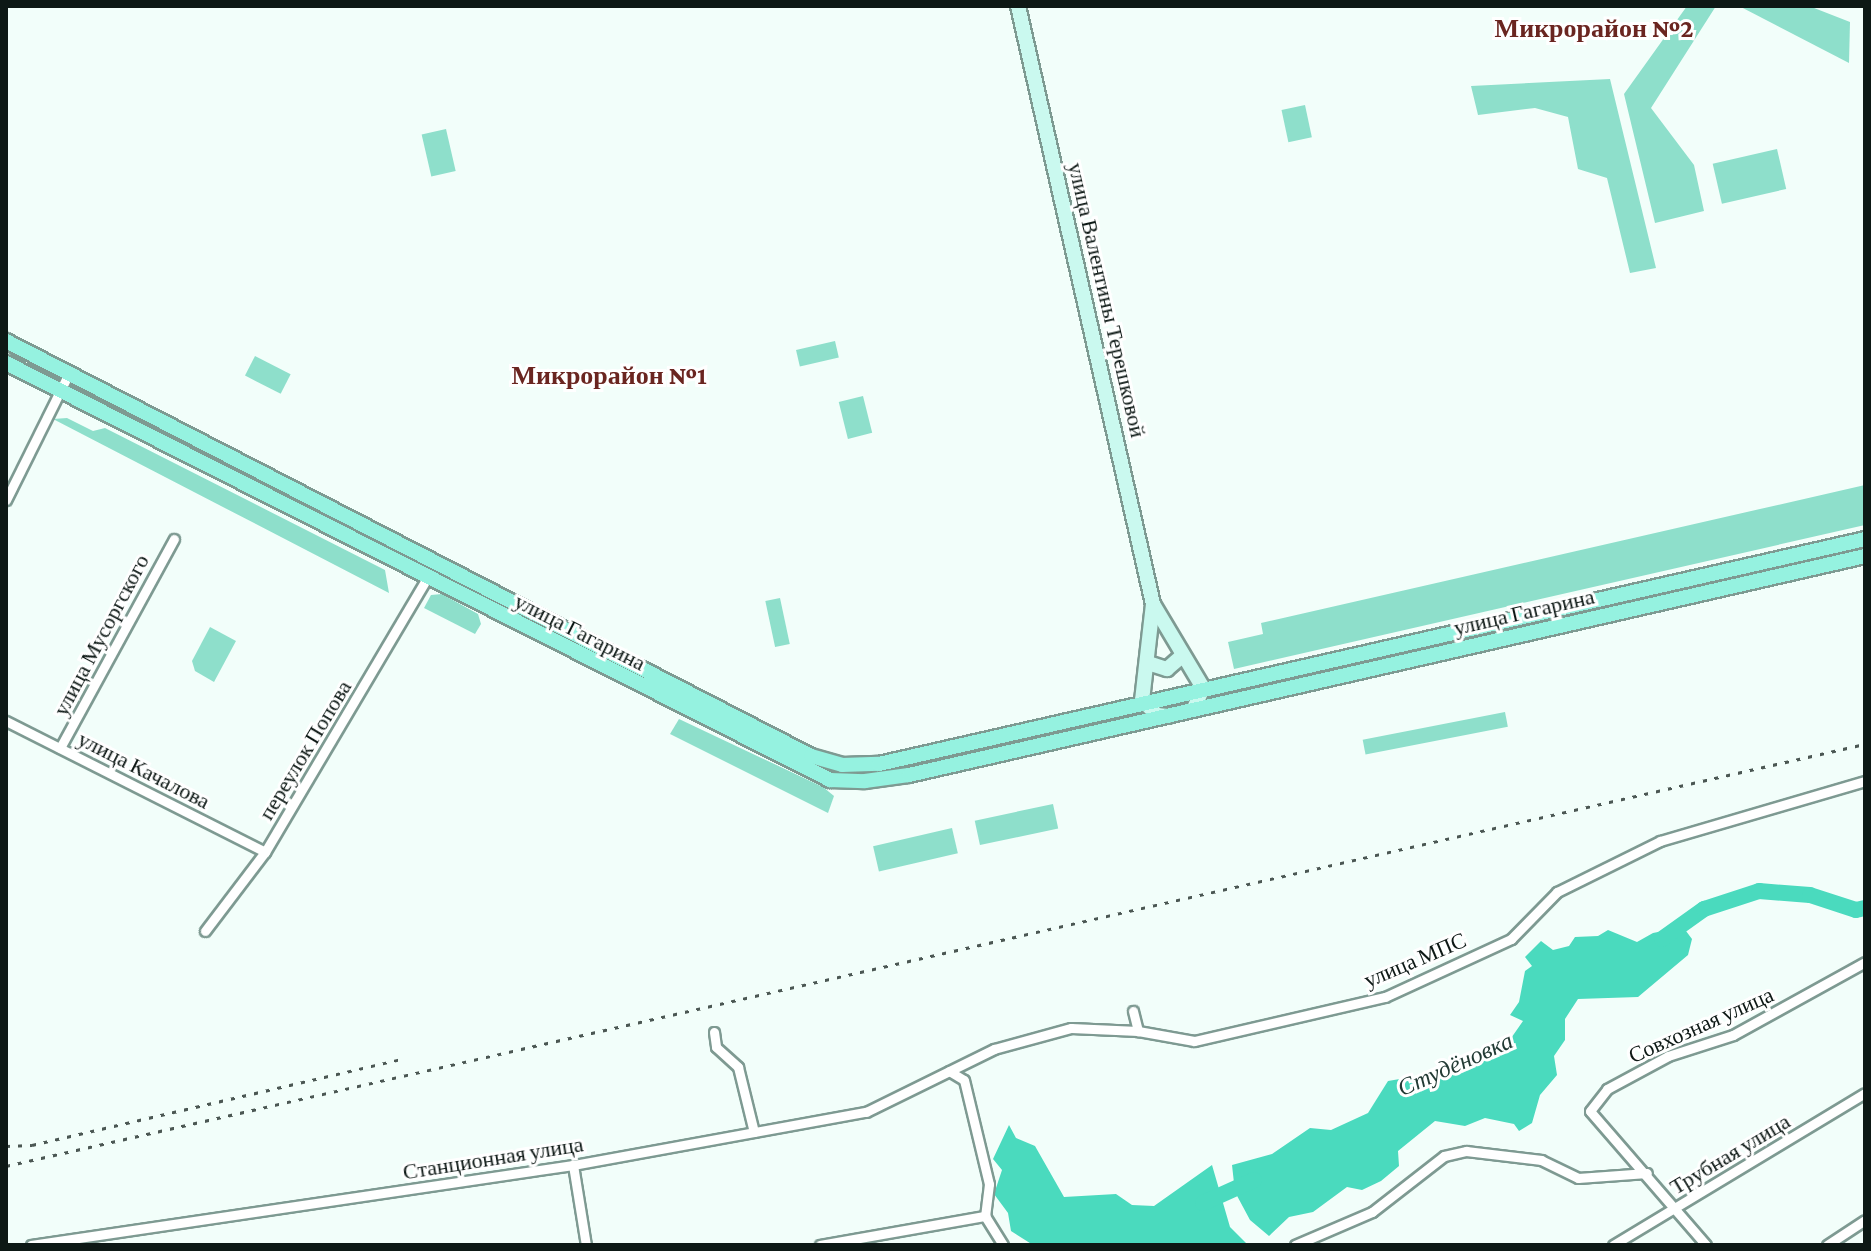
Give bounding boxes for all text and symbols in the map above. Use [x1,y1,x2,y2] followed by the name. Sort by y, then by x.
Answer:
[1495,13,1693,45] district label: Микрорайон №2
[1062,160,1152,440] street label: улица Валентины Терешковой
[511,360,707,392] district label: Микрорайон №1
[47,550,155,720] street label: улица Мусоргского
[1451,583,1597,641] street label: улица Гагарина
[510,588,650,676] street label: улица Гагарина
[253,675,357,825] street label: переулок Попова
[74,725,214,815] street label: улица Качалова
[1360,927,1470,993] street label: улица МПС
[1624,981,1778,1069] street label: Совхозная улица
[1393,1026,1517,1102] water label: Студёновка
[1665,1108,1795,1200] street label: Трубная улица
[401,1131,585,1185] street label: Станционная улица

